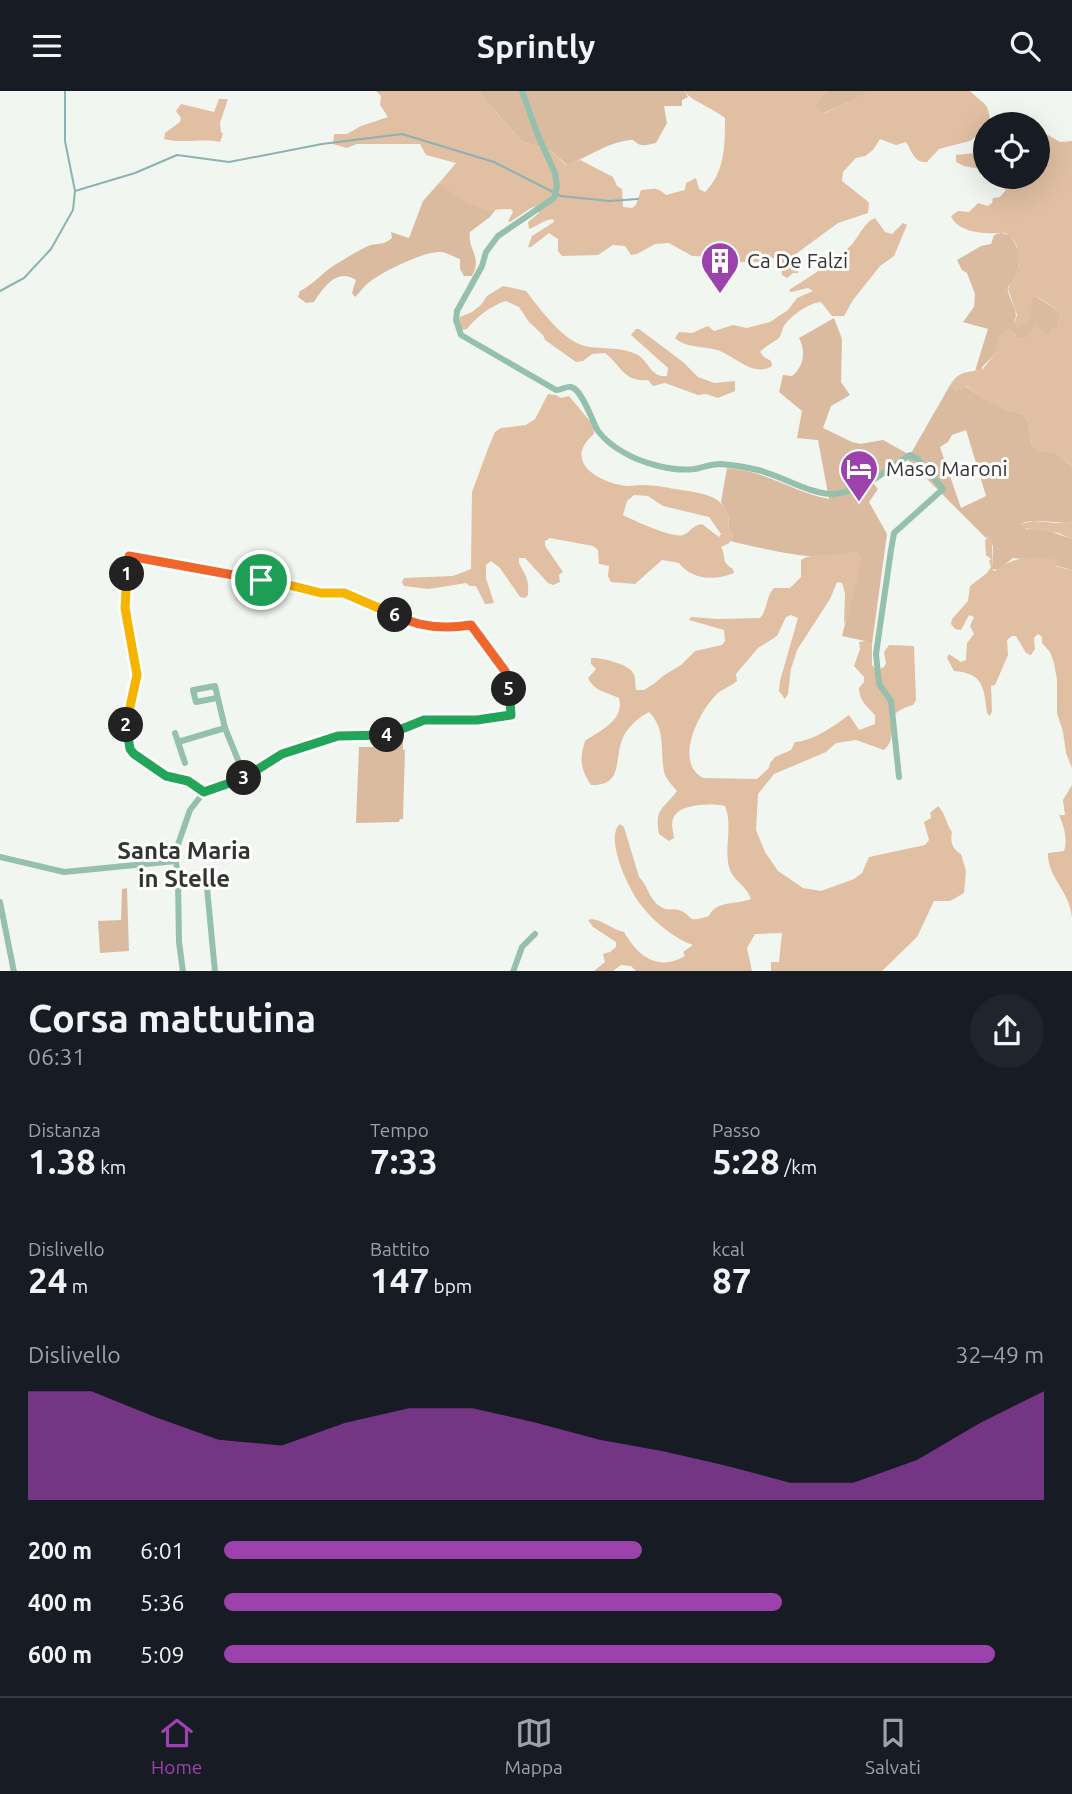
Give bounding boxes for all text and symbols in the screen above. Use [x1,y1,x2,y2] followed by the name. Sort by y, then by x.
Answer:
[28,27,66,65] icon: menu
[1006,27,1044,65] icon: search
[477,28,595,64] text: Sprintly
[973,112,1050,189] map controls
[973,112,1050,189] button: locate
[699,240,741,295] building icon: Ca De Falzi
[747,248,848,272] place label: Ca De Falzi
[838,448,880,503] hotel icon: Maso Maroni
[886,456,1008,480] place label: Maso Maroni
[231,550,291,610] pin
[110,557,144,591] pin: 1
[242,561,280,599] icon: arrive
[121,562,132,584] text: 1
[378,597,412,633] pin: 6
[389,603,400,625] text: 6
[491,671,526,707] pin: 5
[503,677,514,699] text: 5
[108,707,144,743] pin: 2
[120,713,131,735] text: 2
[370,717,404,753] pin: 4
[381,723,392,745] text: 4
[226,761,262,795] pin: 3
[238,766,249,788] text: 3
[117,837,251,892] district label: Santa Maria in Stelle
[970,994,1044,1068] button: share
[28,997,316,1039] text: Corsa mattutina
[28,1044,86,1069] text: 06:31
[28,1119,101,1141] text: Distanza
[370,1119,429,1141] text: Tempo
[712,1119,761,1141] text: Passo
[28,1141,96,1181] text: 1.38
[370,1141,438,1181] text: 7:33
[712,1141,780,1181] text: 5:28
[96,1156,126,1178] text: km
[780,1156,817,1178] text: /km
[28,1238,105,1260] text: Dislivello
[370,1238,430,1260] text: Battito
[712,1238,745,1260] text: kcal
[28,1260,67,1300] text: 24
[370,1260,429,1300] text: 147
[712,1260,751,1300] text: 87
[67,1275,88,1297] text: m
[429,1275,472,1297] text: bpm
[28,1342,121,1367] text: Dislivello
[956,1342,1044,1367] text: 32–49 m
[28,1538,92,1563] text: 200 m
[140,1538,185,1563] text: 6:01
[28,1590,92,1615] text: 400 m
[140,1590,185,1615] text: 5:36
[28,1642,92,1667] text: 600 m
[140,1642,185,1667] text: 5:09
[151,1714,202,1778] tab: Home
[505,1714,563,1778] tab: Mappa
[865,1714,921,1778] tab: Salvati

